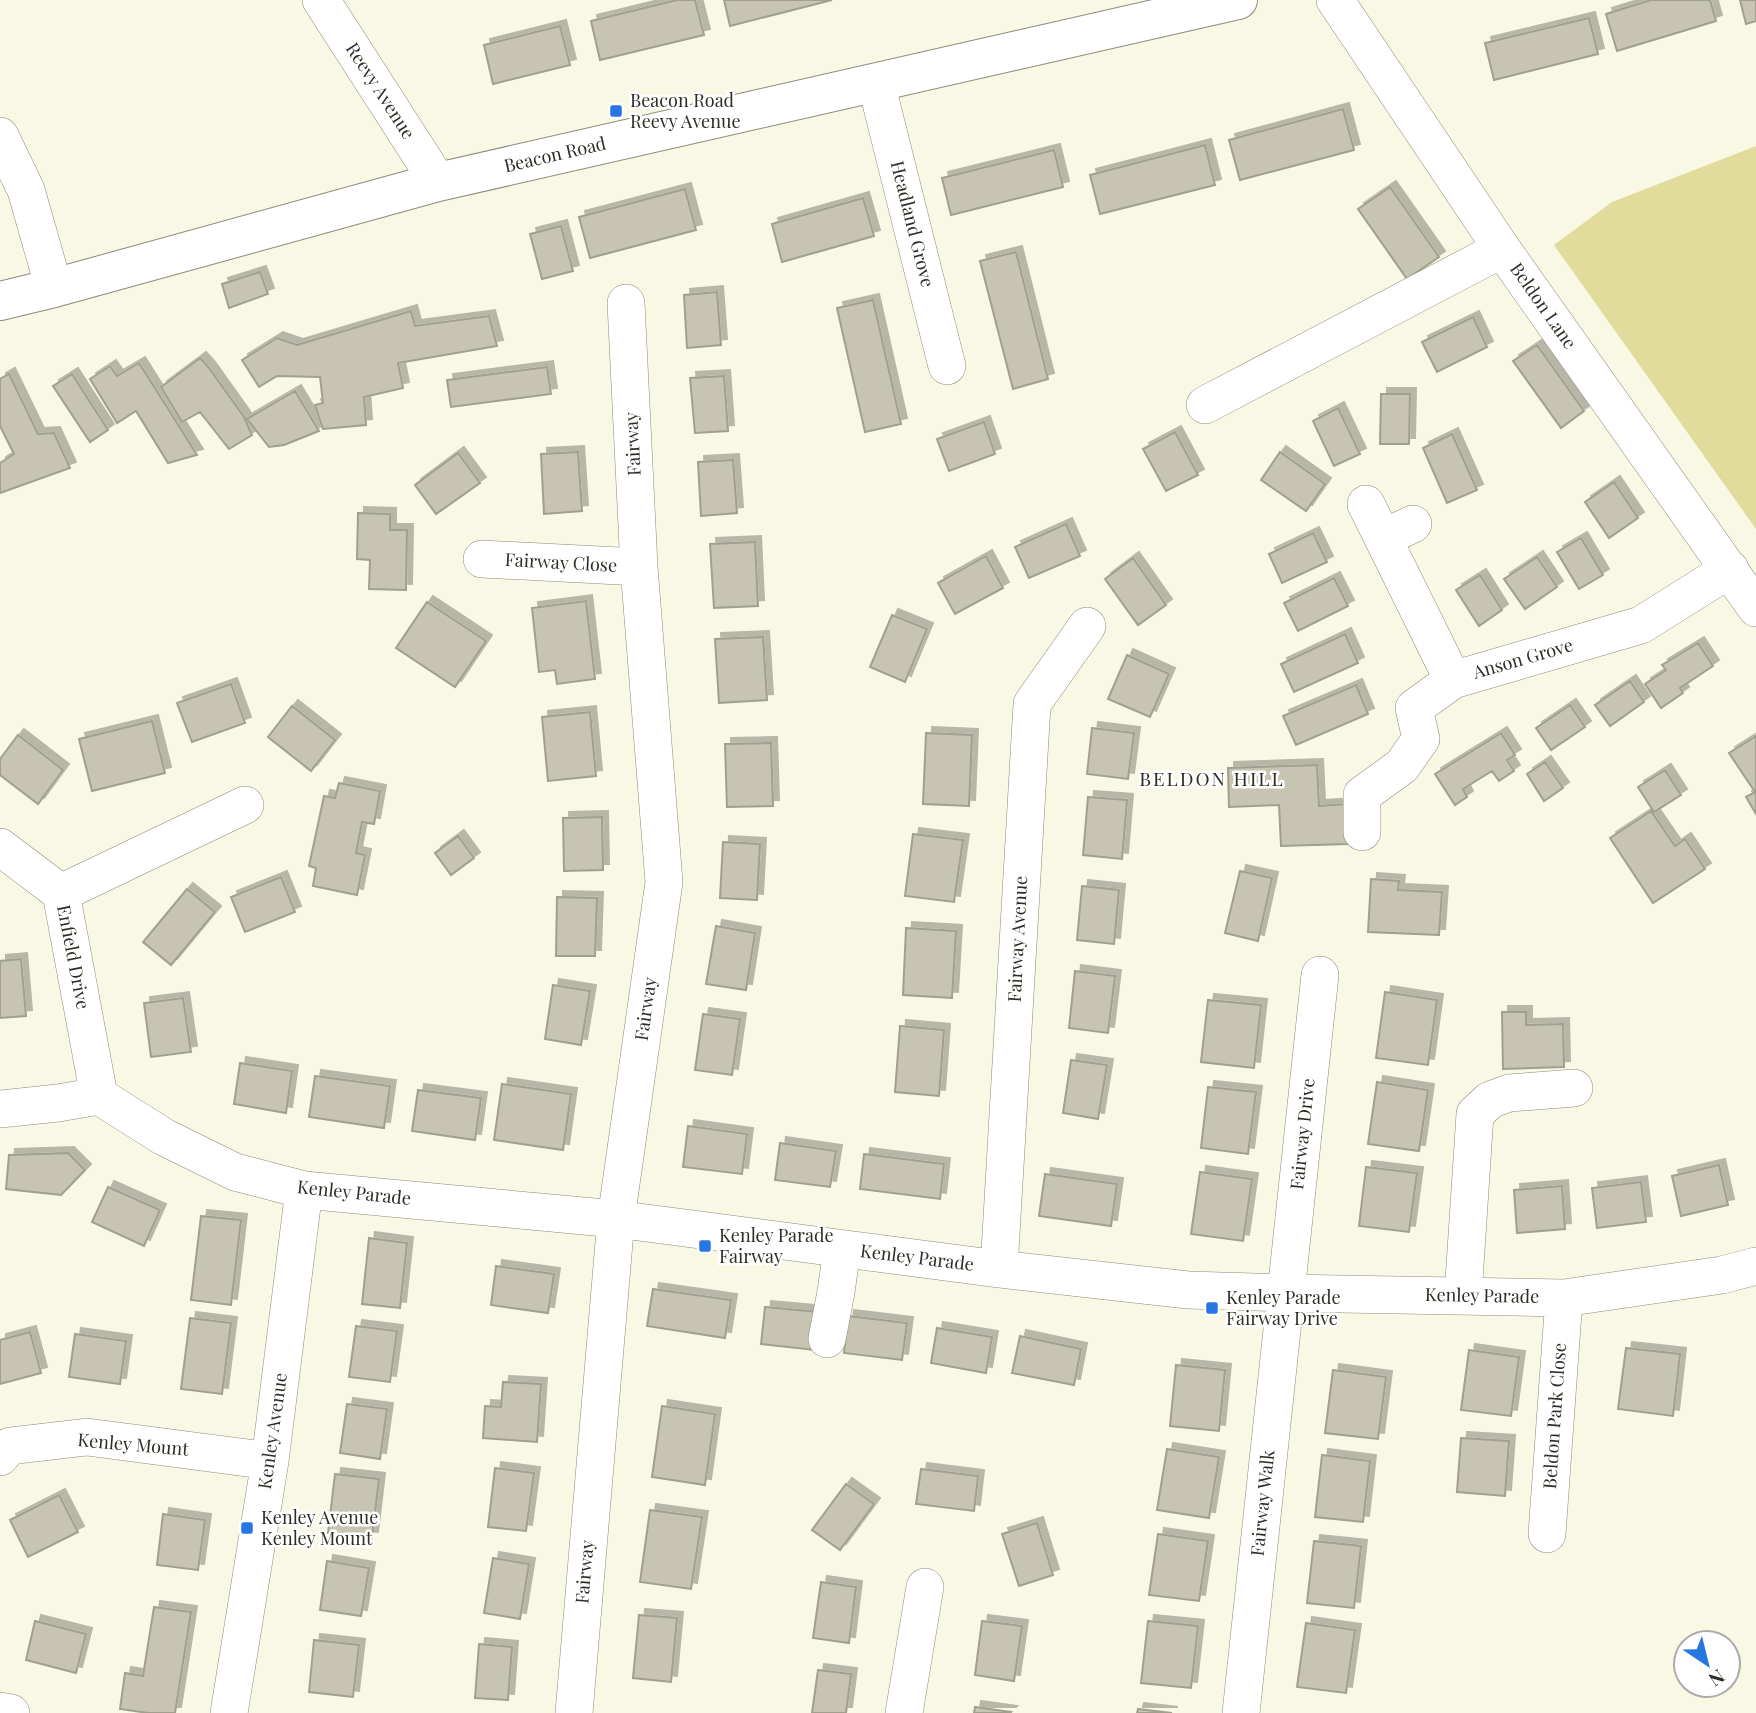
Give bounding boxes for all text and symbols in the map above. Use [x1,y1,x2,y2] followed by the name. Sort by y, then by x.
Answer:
[341,38,421,143] street label: Reevy Avenue
[630,88,740,133] place label: Beacon Road Reevy Avenue
[608,103,624,119] marker: Beacon Road Reevy Avenue
[501,131,609,177] street label: Beacon Road
[886,158,940,289] street label: Headland Grove
[1505,257,1582,353] street label: Beldon Lane
[618,412,646,477] street label: Fairway
[504,547,618,577] street label: Fairway Close
[1469,632,1576,684] street label: Anson Grove
[1139,765,1285,791] district label: BELDON HILL
[1002,875,1032,1003] street label: Fairway Avenue
[52,903,96,1011] street label: Enfield Drive
[629,976,661,1042] street label: Fairway
[1284,1077,1320,1191] street label: Fairway Drive
[296,1174,412,1210] street label: Kenley Parade
[719,1223,834,1268] place label: Kenley Parade Fairway
[697,1238,713,1254] marker: Kenley Parade Fairway
[859,1238,975,1276] street label: Kenley Parade
[1425,1282,1539,1308] street label: Kenley Parade
[1226,1285,1341,1330] place label: Kenley Parade Fairway Drive
[1204,1300,1220,1316] marker: Kenley Parade Fairway Drive
[1537,1342,1571,1490] street label: Beldon Park Close
[252,1371,292,1491] street label: Kenley Avenue
[77,1427,190,1461] street label: Kenley Mount
[1244,1448,1280,1557] street label: Fairway Walk
[261,1505,378,1550] place label: Kenley Avenue Kenley Mount
[239,1520,255,1536] marker: Kenley Avenue Kenley Mount
[569,1539,599,1605] street label: Fairway
[1672,1629,1742,1699] north arrow
[1704,1664,1730,1693] text: N

